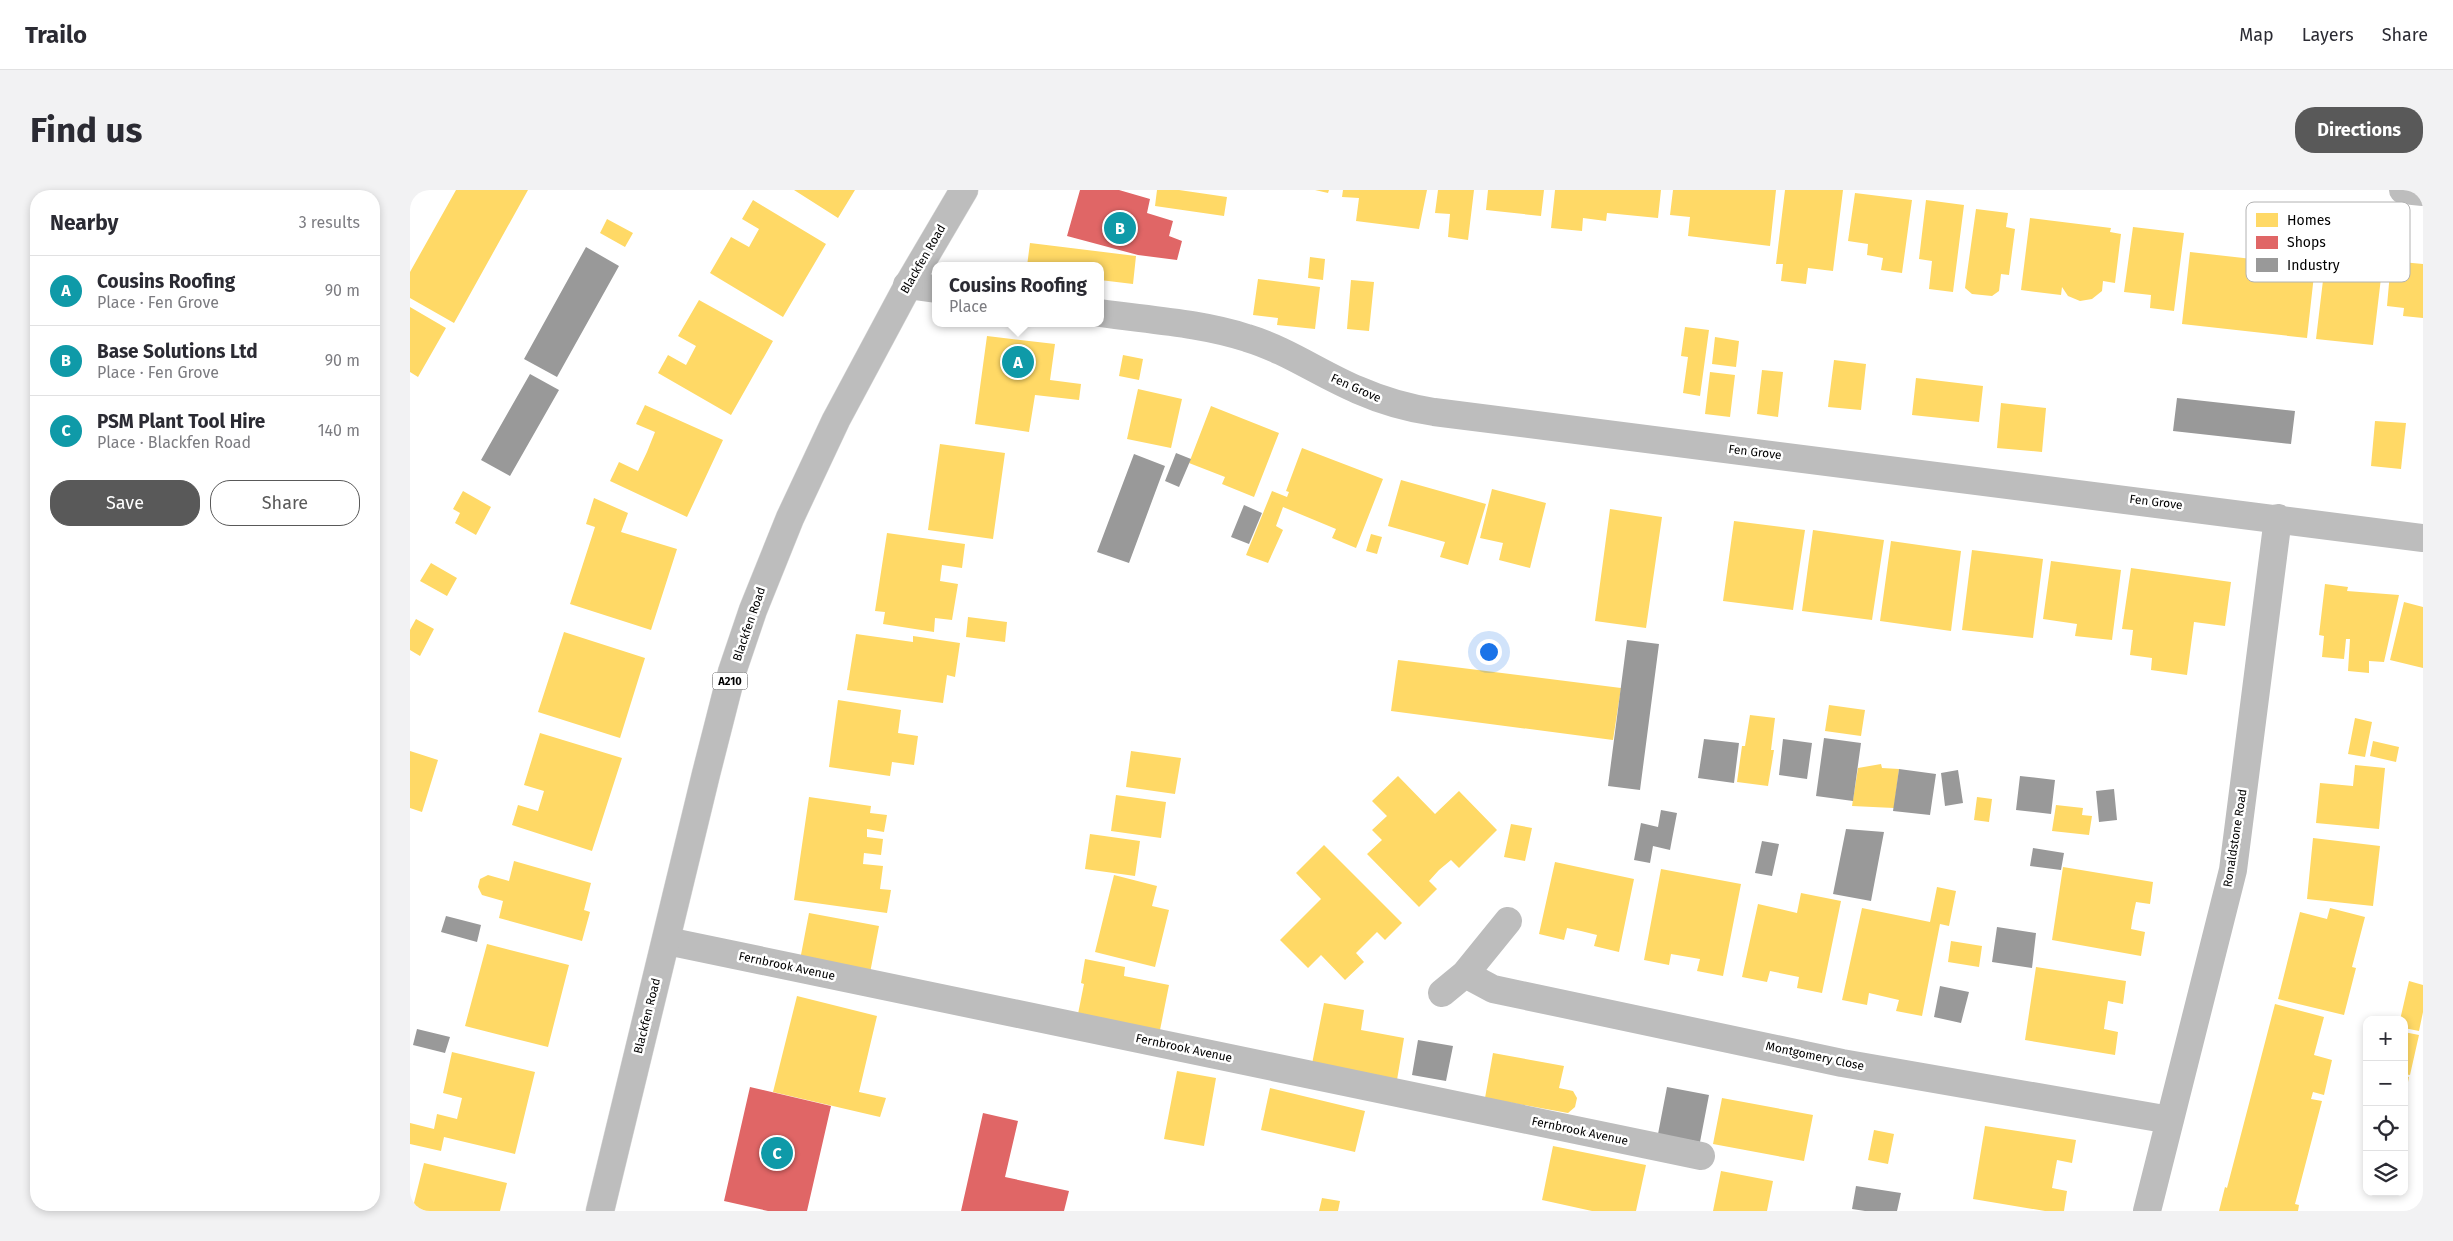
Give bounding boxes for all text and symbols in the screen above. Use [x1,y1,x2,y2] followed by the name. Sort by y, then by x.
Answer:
[25,21,87,49] text: Trailo
[2239,24,2274,46] text: Map
[2302,24,2354,46] text: Layers
[2382,24,2428,46] text: Share
[2295,107,2423,153] button: Directions
[30,109,142,151] text: Find us
[2246,202,2410,282] legend
[1104,209,1136,247] pin: B
[50,210,118,236] text: Nearby
[2287,212,2331,229] text: Homes
[299,213,360,232] text: 3 results
[898,222,948,296] street label: Blackfen Road
[2287,234,2326,251] text: Shops
[2287,257,2340,274] text: Industry
[932,262,1104,327] popup
[97,270,235,293] text: Cousins Roofing
[949,274,1087,297] text: Cousins Roofing
[61,281,71,300] text: A
[325,281,360,300] text: 90 m
[97,293,219,312] text: Place · Fen Grove
[949,297,987,316] text: Place
[97,340,258,363] text: Base Solutions Ltd
[1002,343,1034,381] pin: A
[61,351,71,370] text: B
[325,351,360,370] text: 90 m
[97,363,219,382] text: Place · Fen Grove
[1329,371,1383,405] street label: Fen Grove
[97,410,265,433] text: PSM Plant Tool Hire
[61,421,71,440] text: C
[318,421,360,440] text: 140 m
[97,433,251,452] text: Place · Blackfen Road
[1728,442,1782,462] street label: Fen Grove
[50,480,200,526] button: Save
[210,480,360,526] button: Share
[2129,492,2183,512] street label: Fen Grove
[730,585,768,663] street label: Blackfen Road
[1476,639,1502,665] your location
[712,672,748,690] road number: A210
[2220,788,2250,888] street label: Ronaldstone Road
[737,949,837,983] street label: Fernbrook Avenue
[631,977,663,1055] street label: Blackfen Road
[2363,1016,2408,1196] map controls
[2363,1016,2408,1061] button: +
[1134,1031,1234,1065] street label: Fernbrook Avenue
[1764,1039,1866,1073] street label: Montgomery Close
[2363,1061,2408,1106] button: −
[2363,1106,2408,1151] button: locate
[1530,1114,1630,1148] street label: Fernbrook Avenue
[761,1134,793,1172] pin: C
[2363,1151,2408,1196] button: layers

